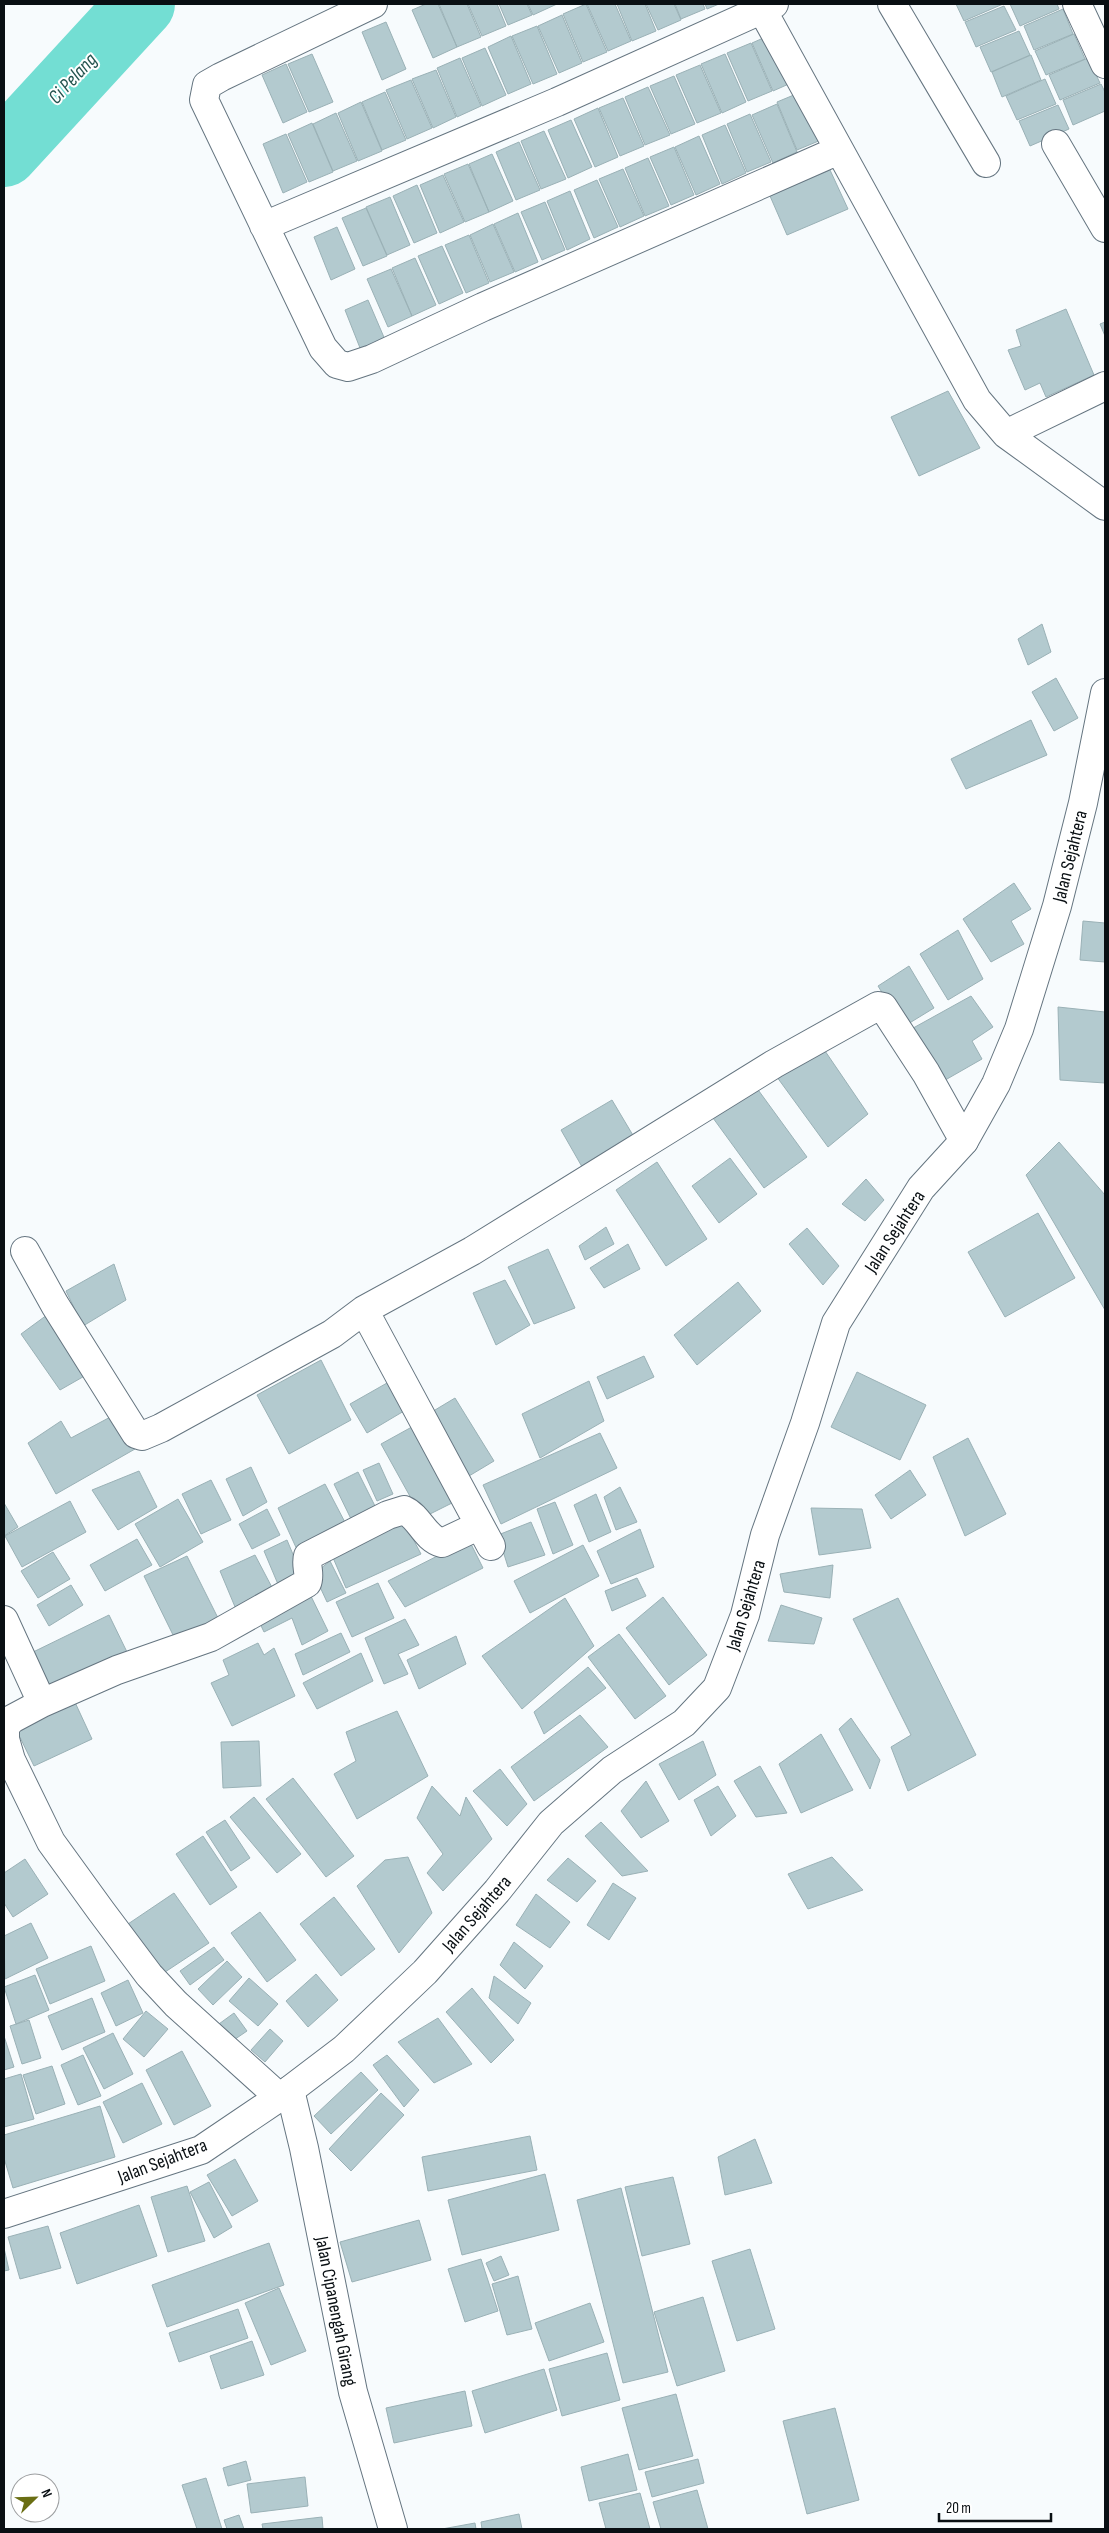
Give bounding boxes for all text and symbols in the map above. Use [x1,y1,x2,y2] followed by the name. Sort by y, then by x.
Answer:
[43,48,102,109] water label: Ci Pelang
[1048,808,1093,906] street label: Jalan Sejahtera
[860,1186,930,1278] street label: Jalan Sejahtera
[721,1557,771,1655] street label: Jalan Sejahtera
[437,1871,517,1958] street label: Jalan Sejahtera
[114,2134,210,2189] street label: Jalan Sejahtera
[310,2233,361,2389] street label: Jalan Cipanengah Girang
[10,2473,60,2523] north arrow
[37,2486,56,2500] text: N
[939,2490,1052,2522] scale bar
[946,2499,971,2518] text: 20 m

